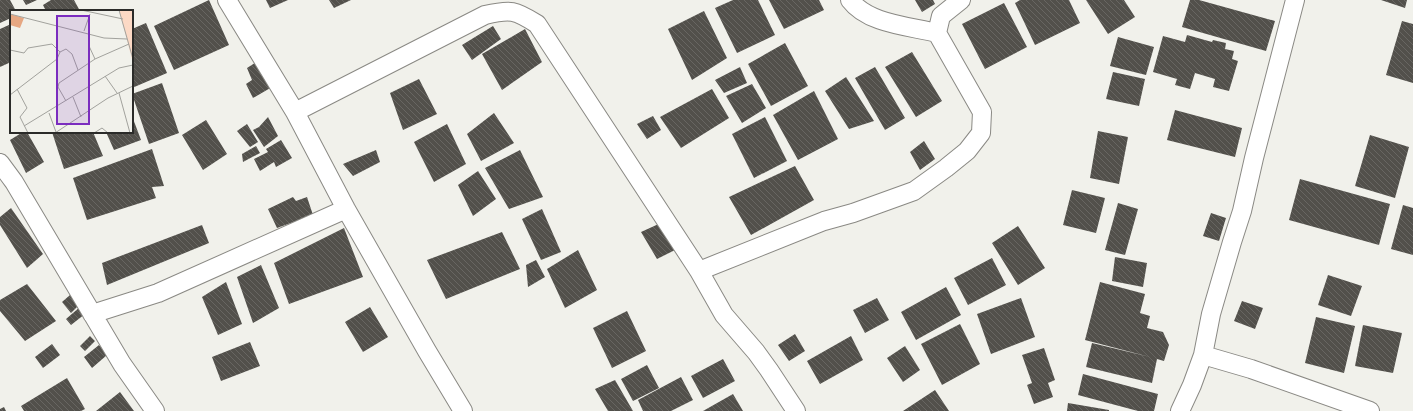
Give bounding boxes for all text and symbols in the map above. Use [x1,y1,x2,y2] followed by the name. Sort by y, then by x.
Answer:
[10,10,133,133] inset map

